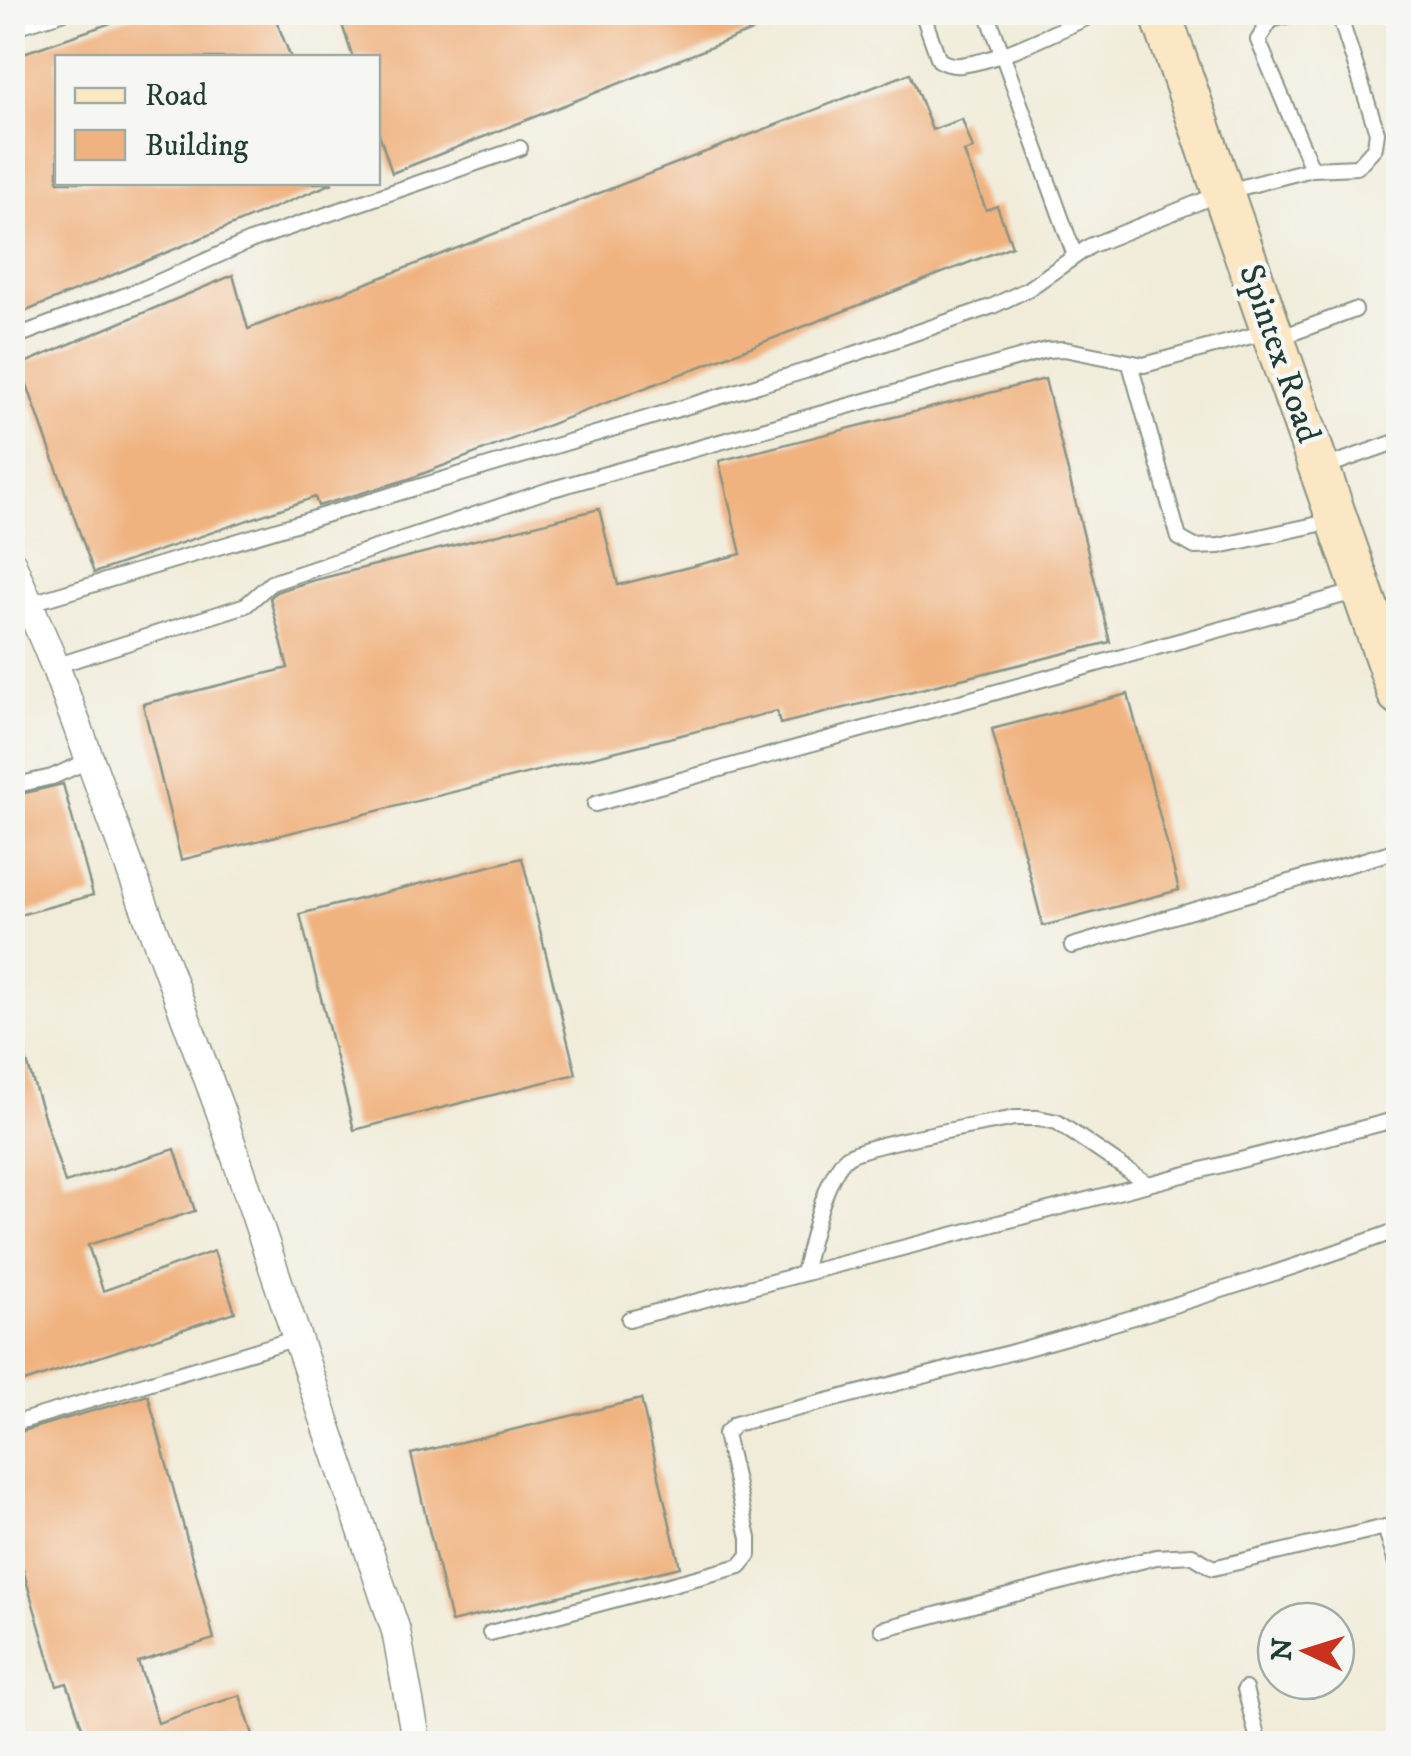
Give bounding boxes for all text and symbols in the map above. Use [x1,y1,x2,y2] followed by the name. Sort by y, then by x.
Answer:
[55,55,380,185] legend
[145,78,207,115] text: Road
[145,128,249,165] text: Building
[1228,259,1330,449] street label: Spintex Road
[1256,1601,1356,1701] north arrow
[1264,1637,1301,1662] text: N

